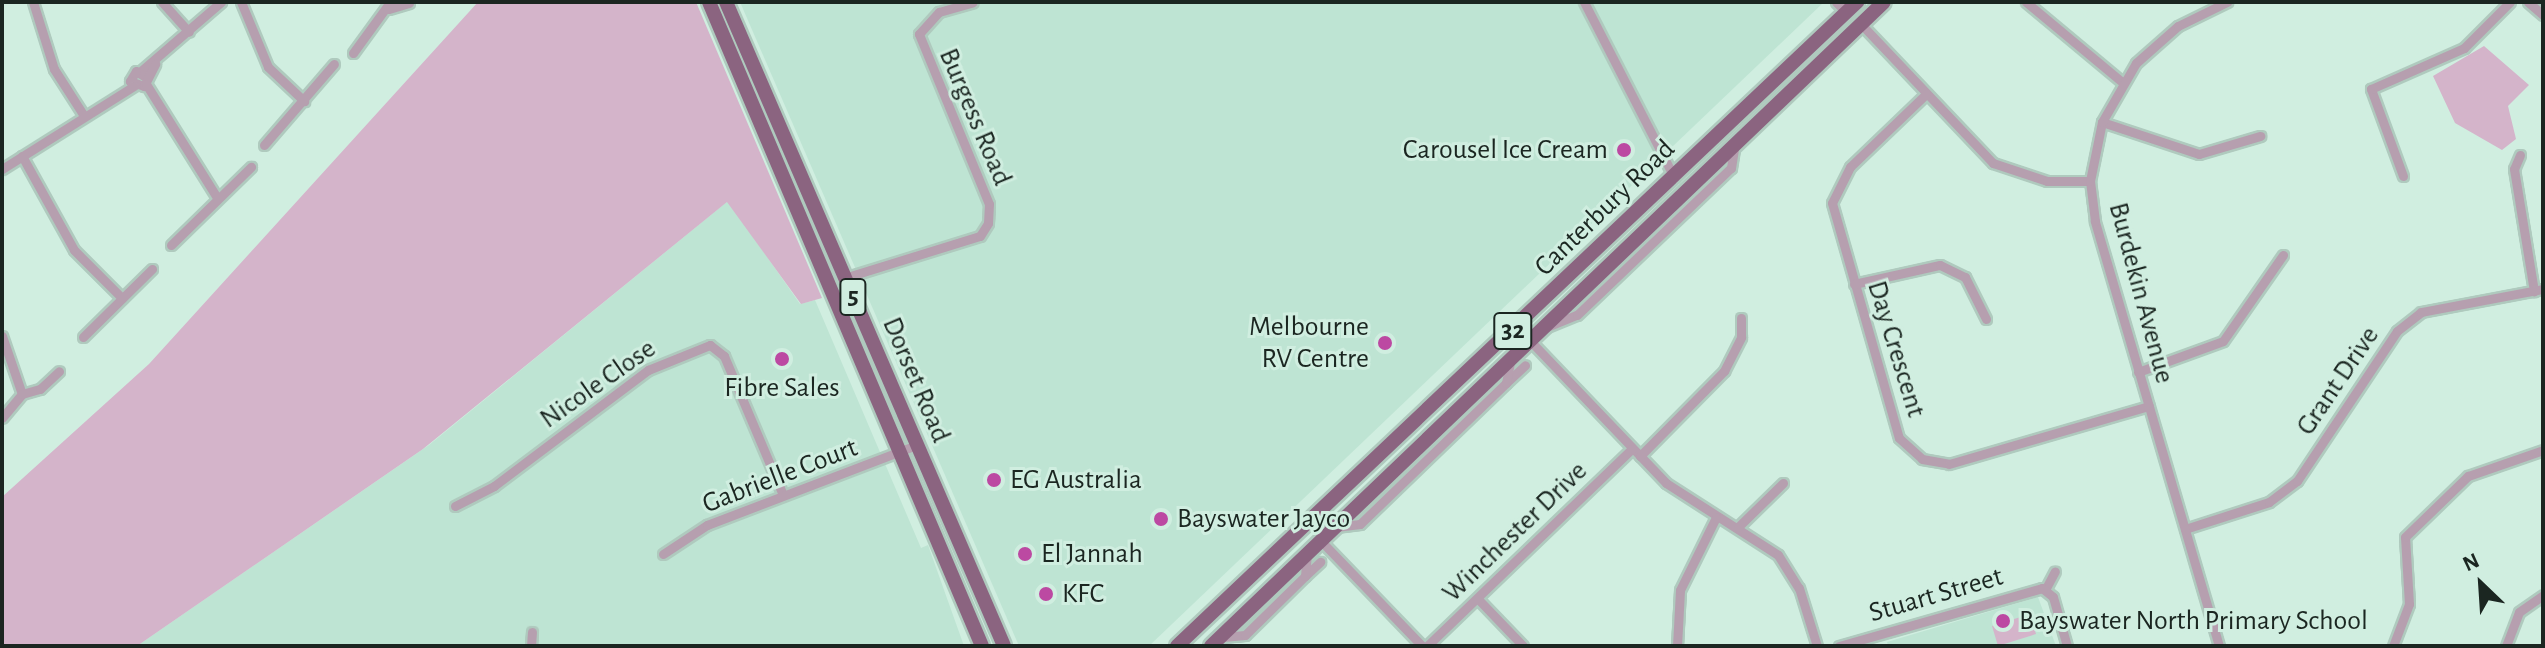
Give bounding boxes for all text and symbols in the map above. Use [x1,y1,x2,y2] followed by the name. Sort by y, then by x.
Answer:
[931,43,1019,191] street label: Burgess Road
[1403,133,1608,167] place label: Carousel Ice Cream
[1528,133,1682,283] street label: Canterbury Road
[1615,141,1633,159] marker: Carousel Ice Cream
[2101,199,2181,387] street label: Burdekin Avenue
[839,275,867,319] road number: 5
[1859,277,1933,421] street label: Day Crescent
[1493,309,1533,353] road number: 32
[1249,310,1369,376] place label: Melbourne RV Centre
[875,312,957,448] street label: Dorset Road
[2289,320,2387,442] street label: Grant Drive
[534,332,662,436] street label: Nicole Close
[1376,334,1394,352] marker: Melbourne RV Centre
[773,350,791,368] marker: Fibre Sales
[724,371,840,405] place label: Fibre Sales
[698,431,862,521] street label: Gabrielle Court
[1436,455,1594,609] street label: Winchester Drive
[1010,463,1142,497] place label: EG Australia
[985,471,1003,489] marker: EG Australia
[1177,502,1350,536] place label: Bayswater Jayco
[1152,510,1170,528] marker: Bayswater Jayco
[1041,537,1143,571] place label: El Jannah
[2441,544,2521,624] north arrow
[1016,545,1034,563] marker: El Jannah
[2459,549,2482,575] text: N
[1865,560,2007,630] street label: Stuart Street
[1062,577,1104,611] place label: KFC
[1037,585,1055,603] marker: KFC
[2019,604,2368,638] place label: Bayswater North Primary School
[1994,612,2012,630] marker: Bayswater North Primary School

